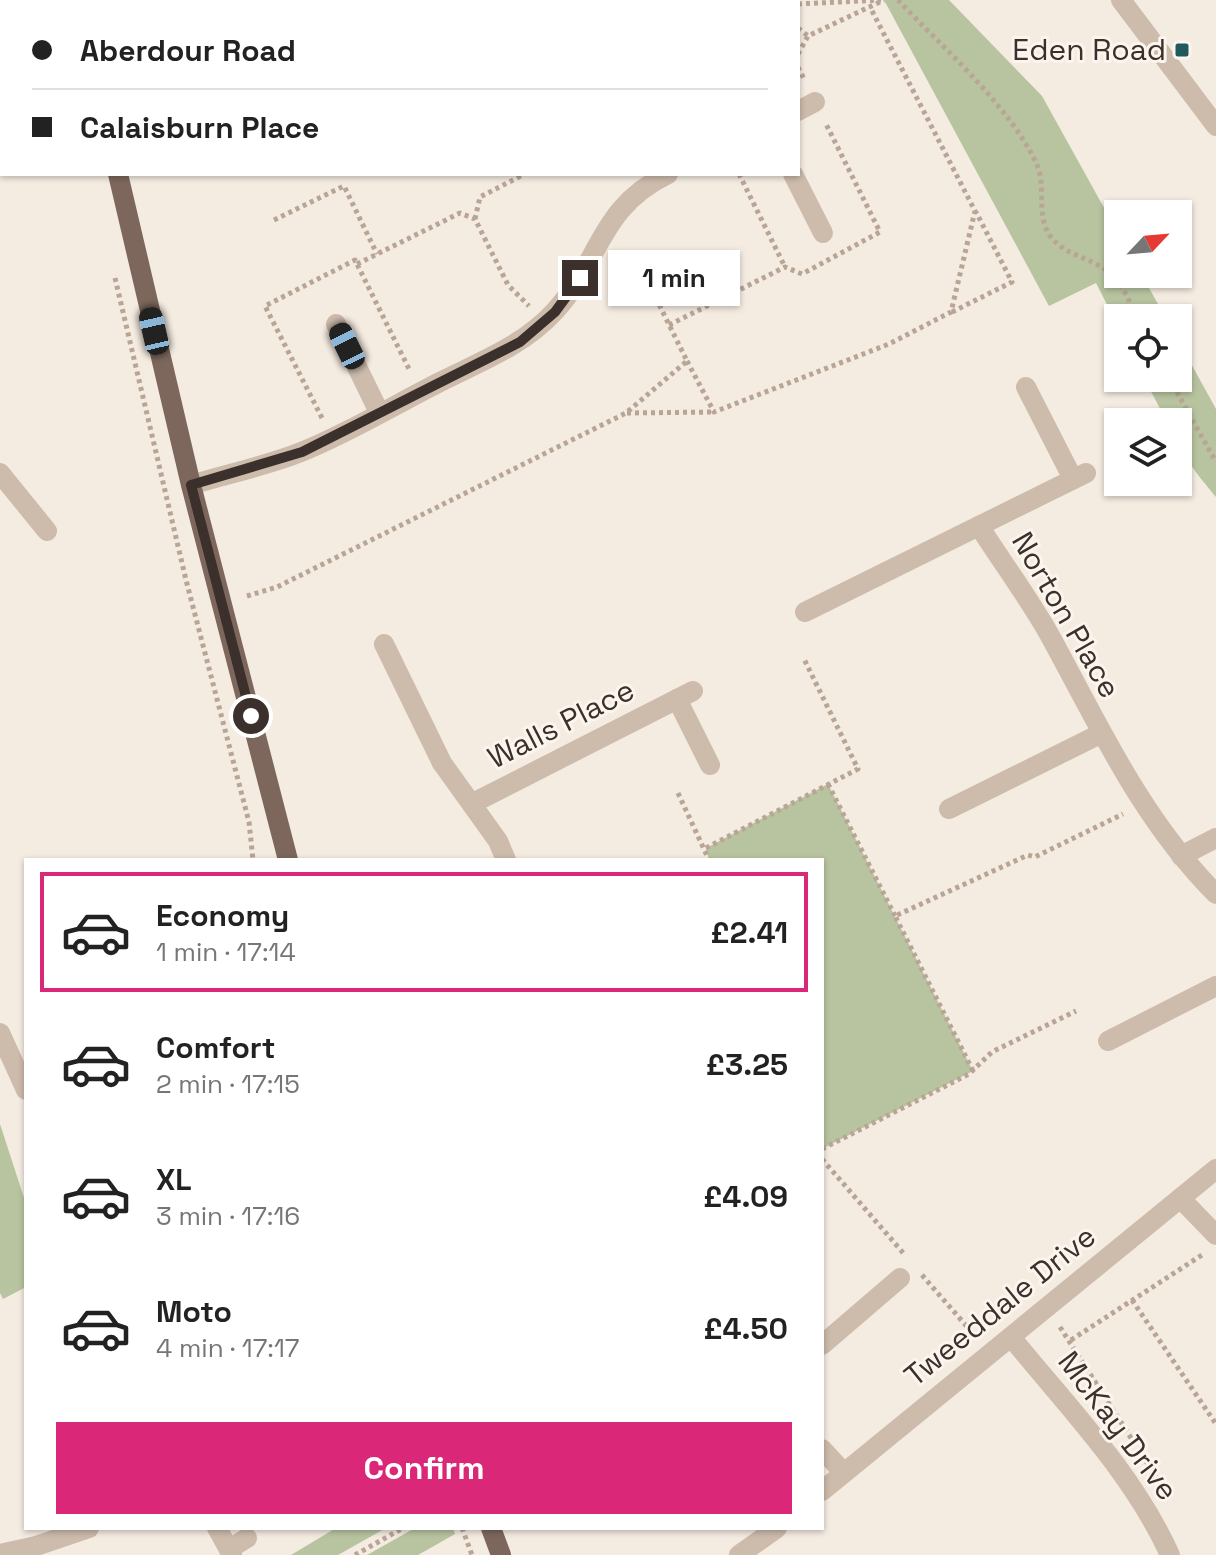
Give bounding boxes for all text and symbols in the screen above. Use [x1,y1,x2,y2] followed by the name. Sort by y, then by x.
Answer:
[1012,30,1166,69] place label: Eden Road
[80,31,296,70] text: Aberdour Road
[1173,41,1191,59] marker: Eden Road
[80,108,319,147] text: Calaisburn Place
[1104,200,1192,288] north arrow
[1104,200,1192,496] map controls
[608,250,740,306] callout: 1 min
[562,260,598,296] route end
[642,261,706,295] text: 1 min
[1104,304,1192,392] button: locate
[137,305,171,357] car
[326,319,368,373] car
[1104,408,1192,496] button: layers
[1003,525,1130,705] street label: Norton Place
[481,670,641,777] street label: Walls Place
[233,698,269,734] route start
[60,896,132,968] icon: car
[156,896,289,935] text: Economy
[711,913,788,952] text: £2.41
[156,935,296,969] text: 1 min · 17:14
[60,1028,132,1100] icon: car
[156,1028,275,1067] text: Comfort
[706,1045,788,1084] text: £3.25
[156,1067,300,1101] text: 2 min · 17:15
[60,1160,132,1232] icon: car
[156,1160,192,1199] text: XL
[703,1177,788,1216] text: £4.09
[156,1199,300,1233] text: 3 min · 17:16
[896,1216,1103,1395] street label: Tweeddale Drive
[60,1292,132,1364] icon: car
[156,1292,232,1331] text: Moto
[703,1309,788,1348] text: £4.50
[156,1331,299,1365] text: 4 min · 17:17
[1050,1343,1187,1508] street label: McKay Drive
[56,1422,792,1514] button: Confirm

